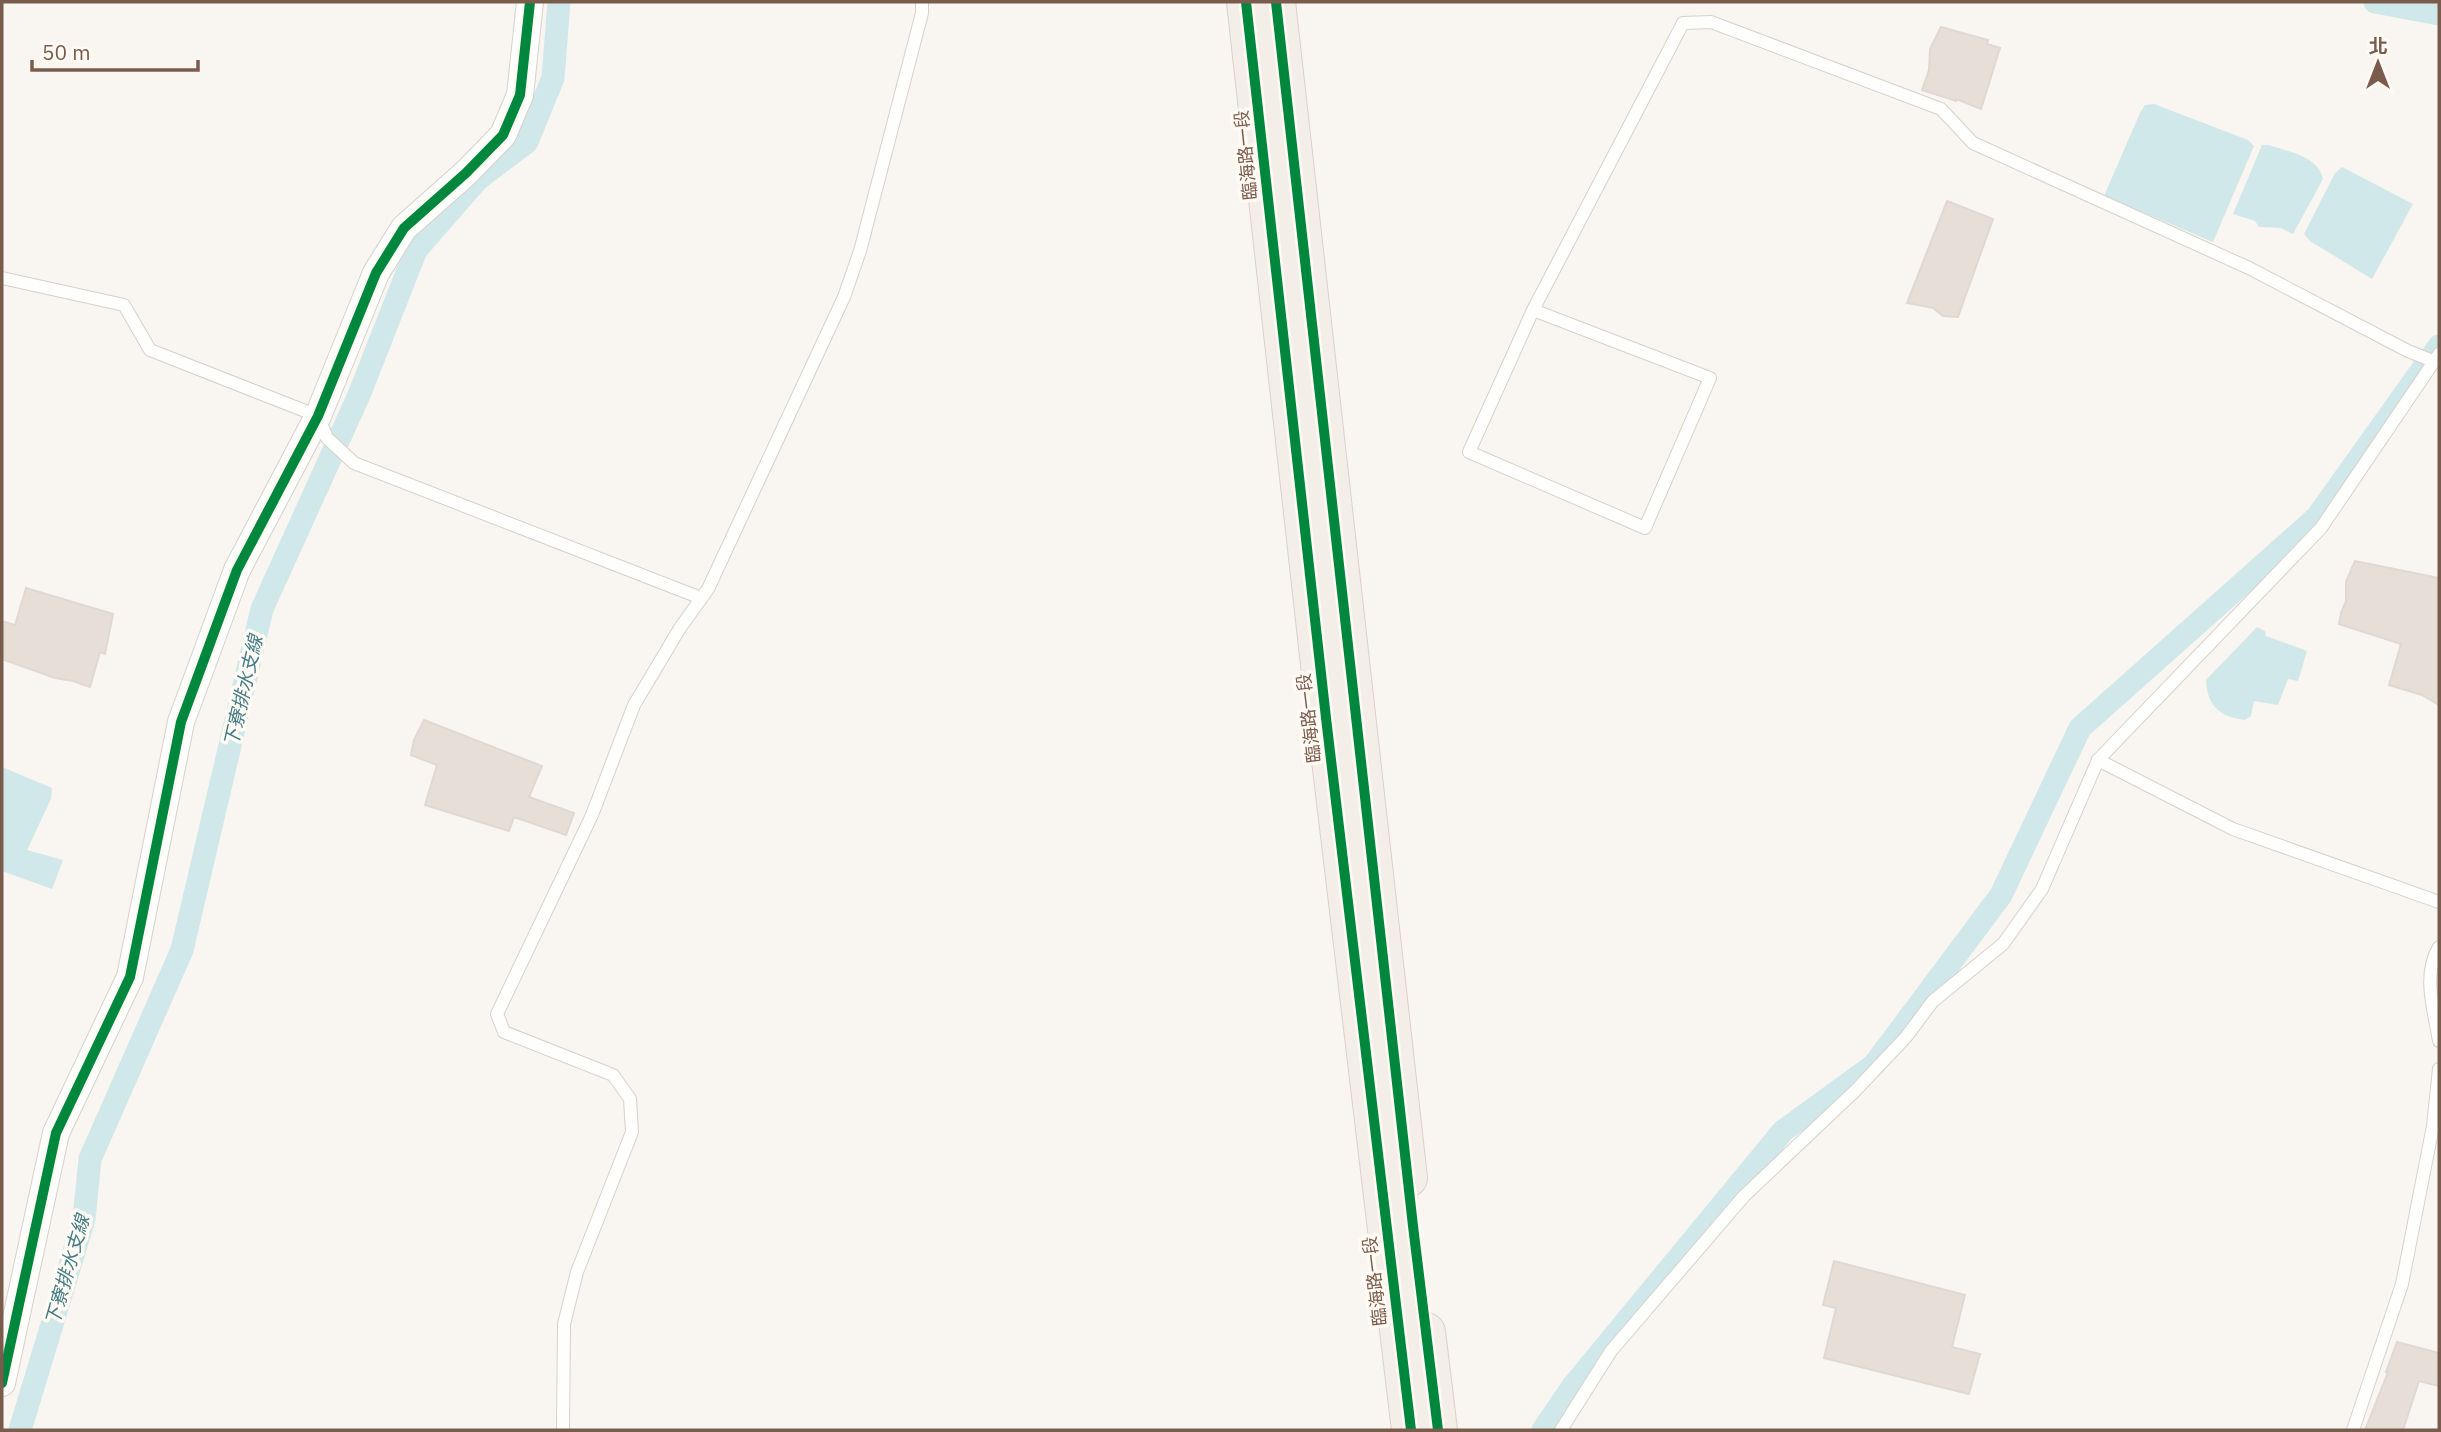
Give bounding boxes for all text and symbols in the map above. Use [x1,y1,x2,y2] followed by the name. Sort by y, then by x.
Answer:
[32,28,198,72] scale bar
[2343,28,2413,98] north arrow
[2368,34,2388,58] text: 北
[42,38,91,66] text: 50 m
[1229,109,1262,201] street label: 臨海路一段
[218,631,268,749] water label: 下寮排水支線
[1292,672,1325,764] street label: 臨海路一段
[40,1210,95,1328] water label: 下寮排水支線
[1358,1235,1391,1327] street label: 臨海路一段

